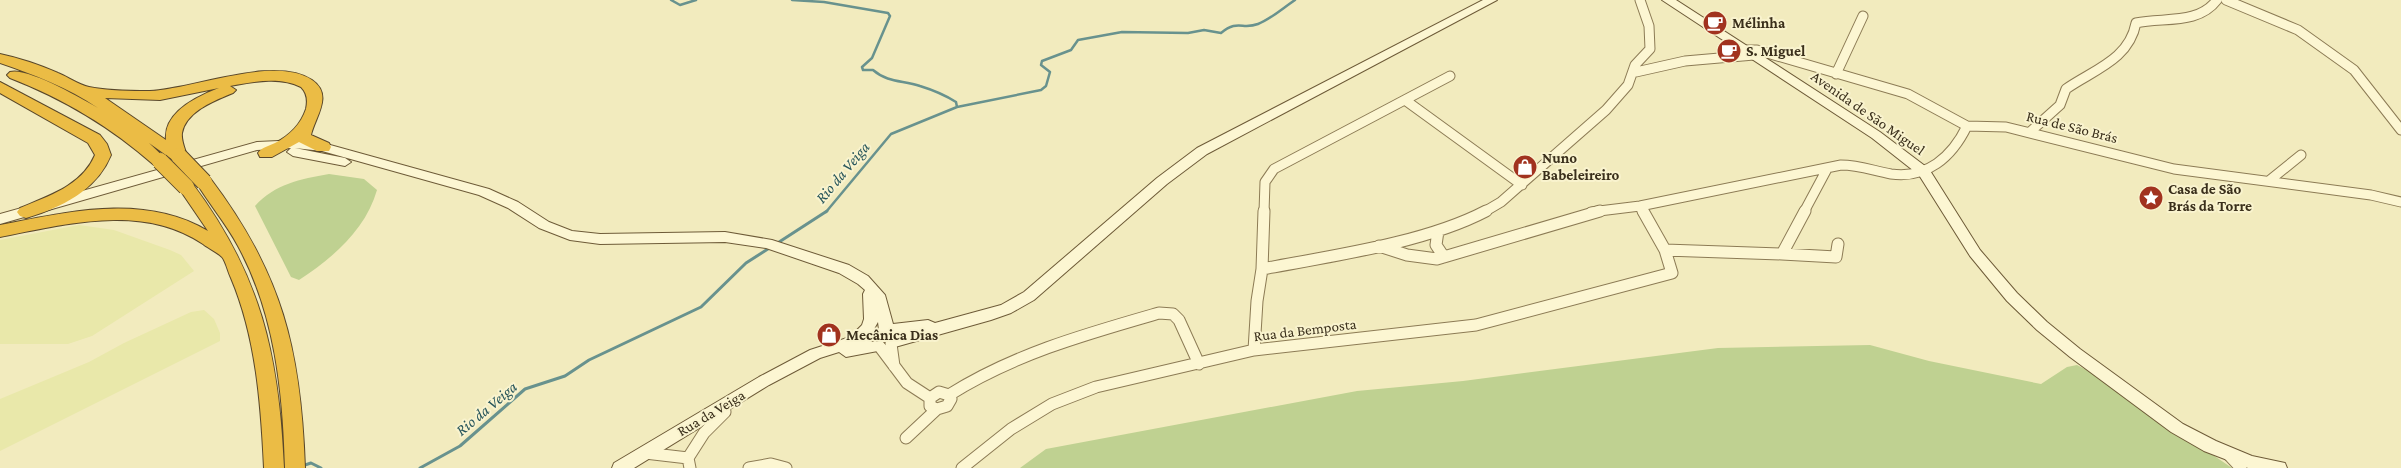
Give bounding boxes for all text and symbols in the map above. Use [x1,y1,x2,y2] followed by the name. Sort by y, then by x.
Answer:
[1702,10,1728,36] cafe icon: Mélinha
[1732,15,1786,31] place label: Mélinha
[1716,38,1742,64] cafe icon: S. Miguel
[1746,43,1806,59] place label: S. Miguel
[1808,68,1928,159] street label: Avenida de São Miguel
[2025,108,2119,146] street label: Rua de São Brás
[812,138,874,207] water label: Rio da Veiga
[1542,150,1620,183] place label: Nuno Babeleireiro
[1512,154,1538,180] shop icon: Nuno Babeleireiro
[2168,181,2252,214] place label: Casa de São Brás da Torre
[2138,185,2164,211] place icon: Casa de São Brás da Torre
[1253,316,1357,345] street label: Rua da Bemposta
[816,322,842,348] shop icon: Mecânica Dias
[846,327,938,343] place label: Mecânica Dias
[452,378,521,440] water label: Rio da Veiga
[674,387,748,440] street label: Rua da Veiga

